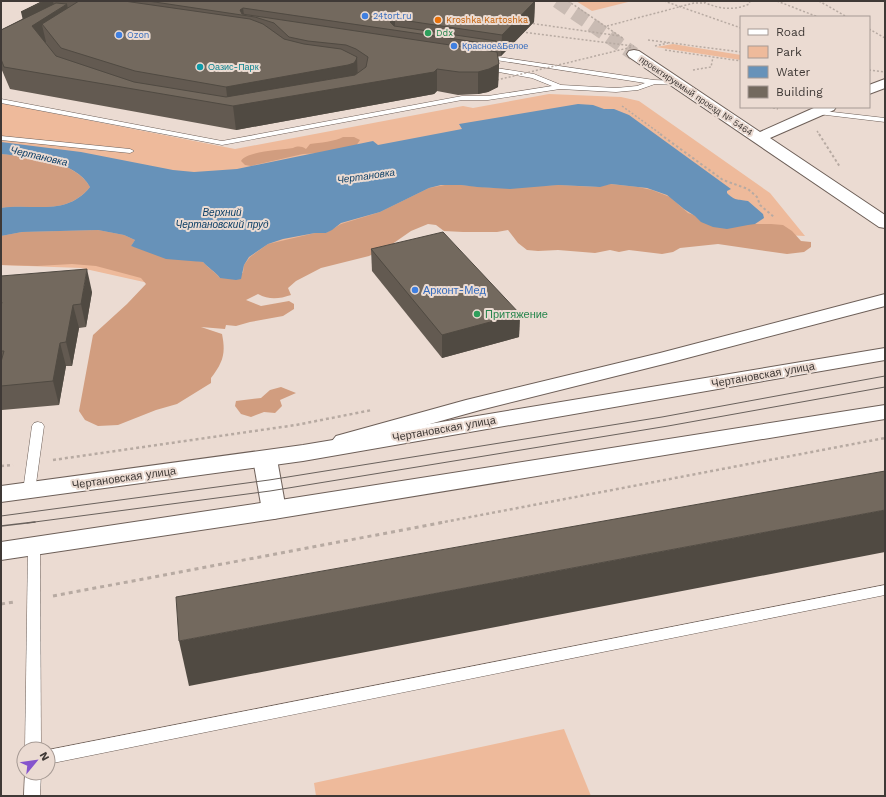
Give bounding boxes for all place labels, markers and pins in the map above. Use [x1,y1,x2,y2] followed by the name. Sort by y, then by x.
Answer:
[360,11,370,21] marker: 24tort.ru
[373,11,411,21] place label: 24tort.ru
[433,15,443,25] marker: Kroshka Kartoshka
[446,15,528,25] place label: Kroshka Kartoshka
[423,28,433,38] marker: Ddx
[436,28,453,38] place label: Ddx
[114,30,124,40] marker: Ozon
[127,30,149,40] place label: Ozon
[449,41,459,51] marker: Красное&Белое
[462,41,528,51] place label: Красное&Белое
[195,62,205,72] marker: Оазис-Парк
[208,62,259,72] place label: Оазис-Парк
[423,284,486,297] place label: Арконт-Мед
[410,285,420,295] marker: Арконт-Мед
[485,308,548,321] place label: Притяжение
[472,309,482,319] marker: Притяжение

